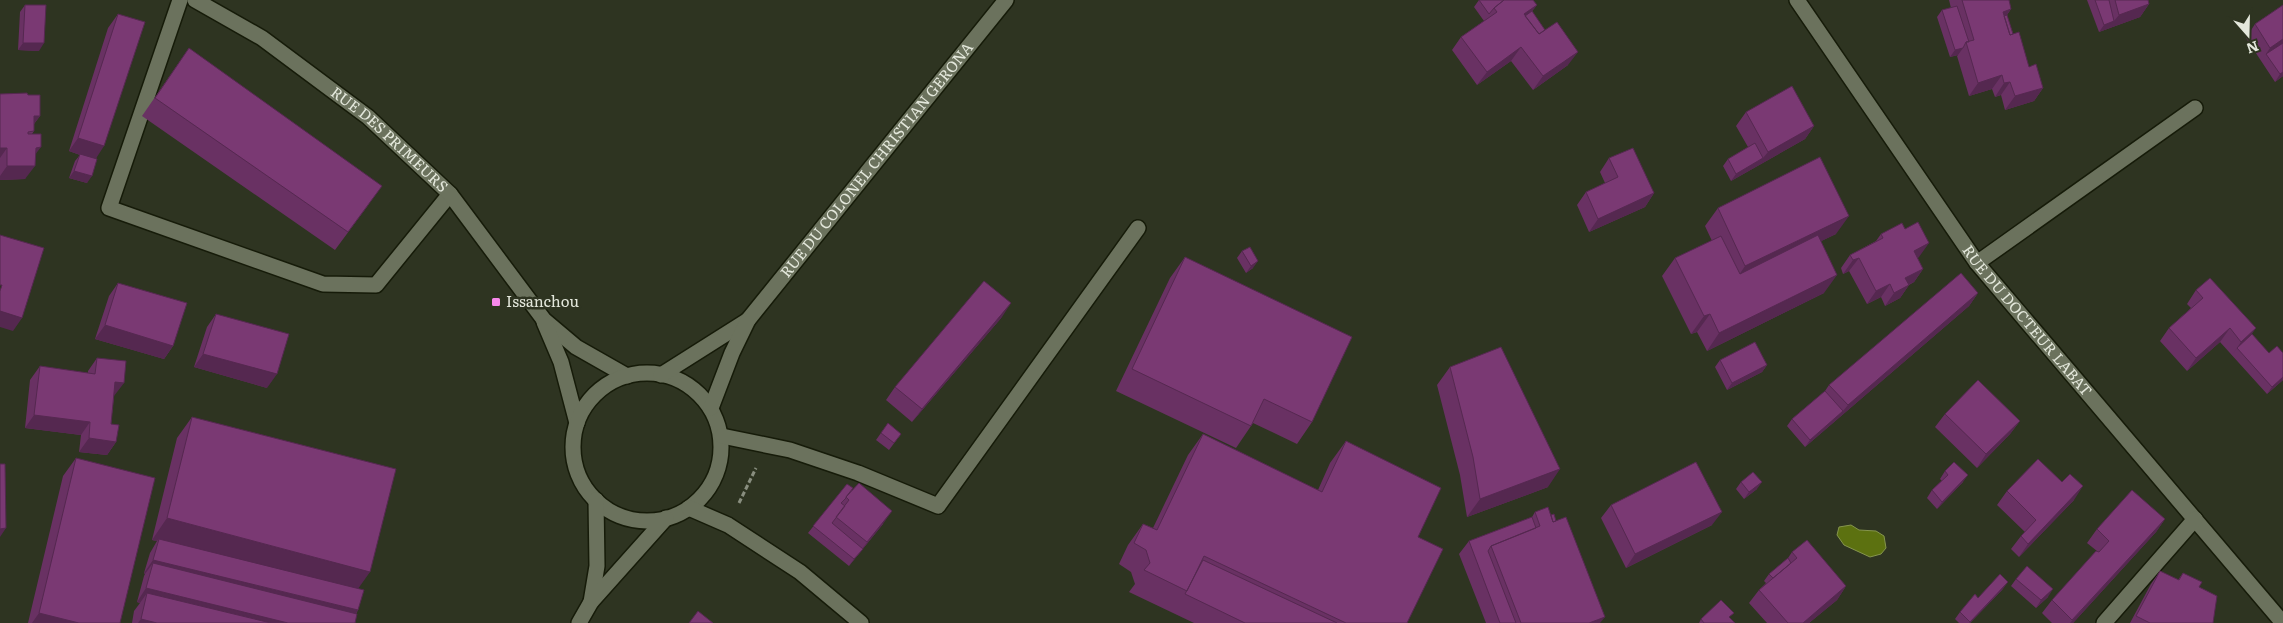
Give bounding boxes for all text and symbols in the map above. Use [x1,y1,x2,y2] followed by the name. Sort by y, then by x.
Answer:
[2223,10,2273,60] north arrow
[774,36,978,282] street label: RUE DU COLONEL CHRISTIAN GERONA
[2244,37,2262,60] text: N
[327,80,454,197] street label: RUE DES PRIMEURS
[1958,240,2098,401] street label: RUE DU DOCTEUR LABAT
[506,289,579,312] place label: Issanchou
[490,296,502,308] marker: Issanchou

